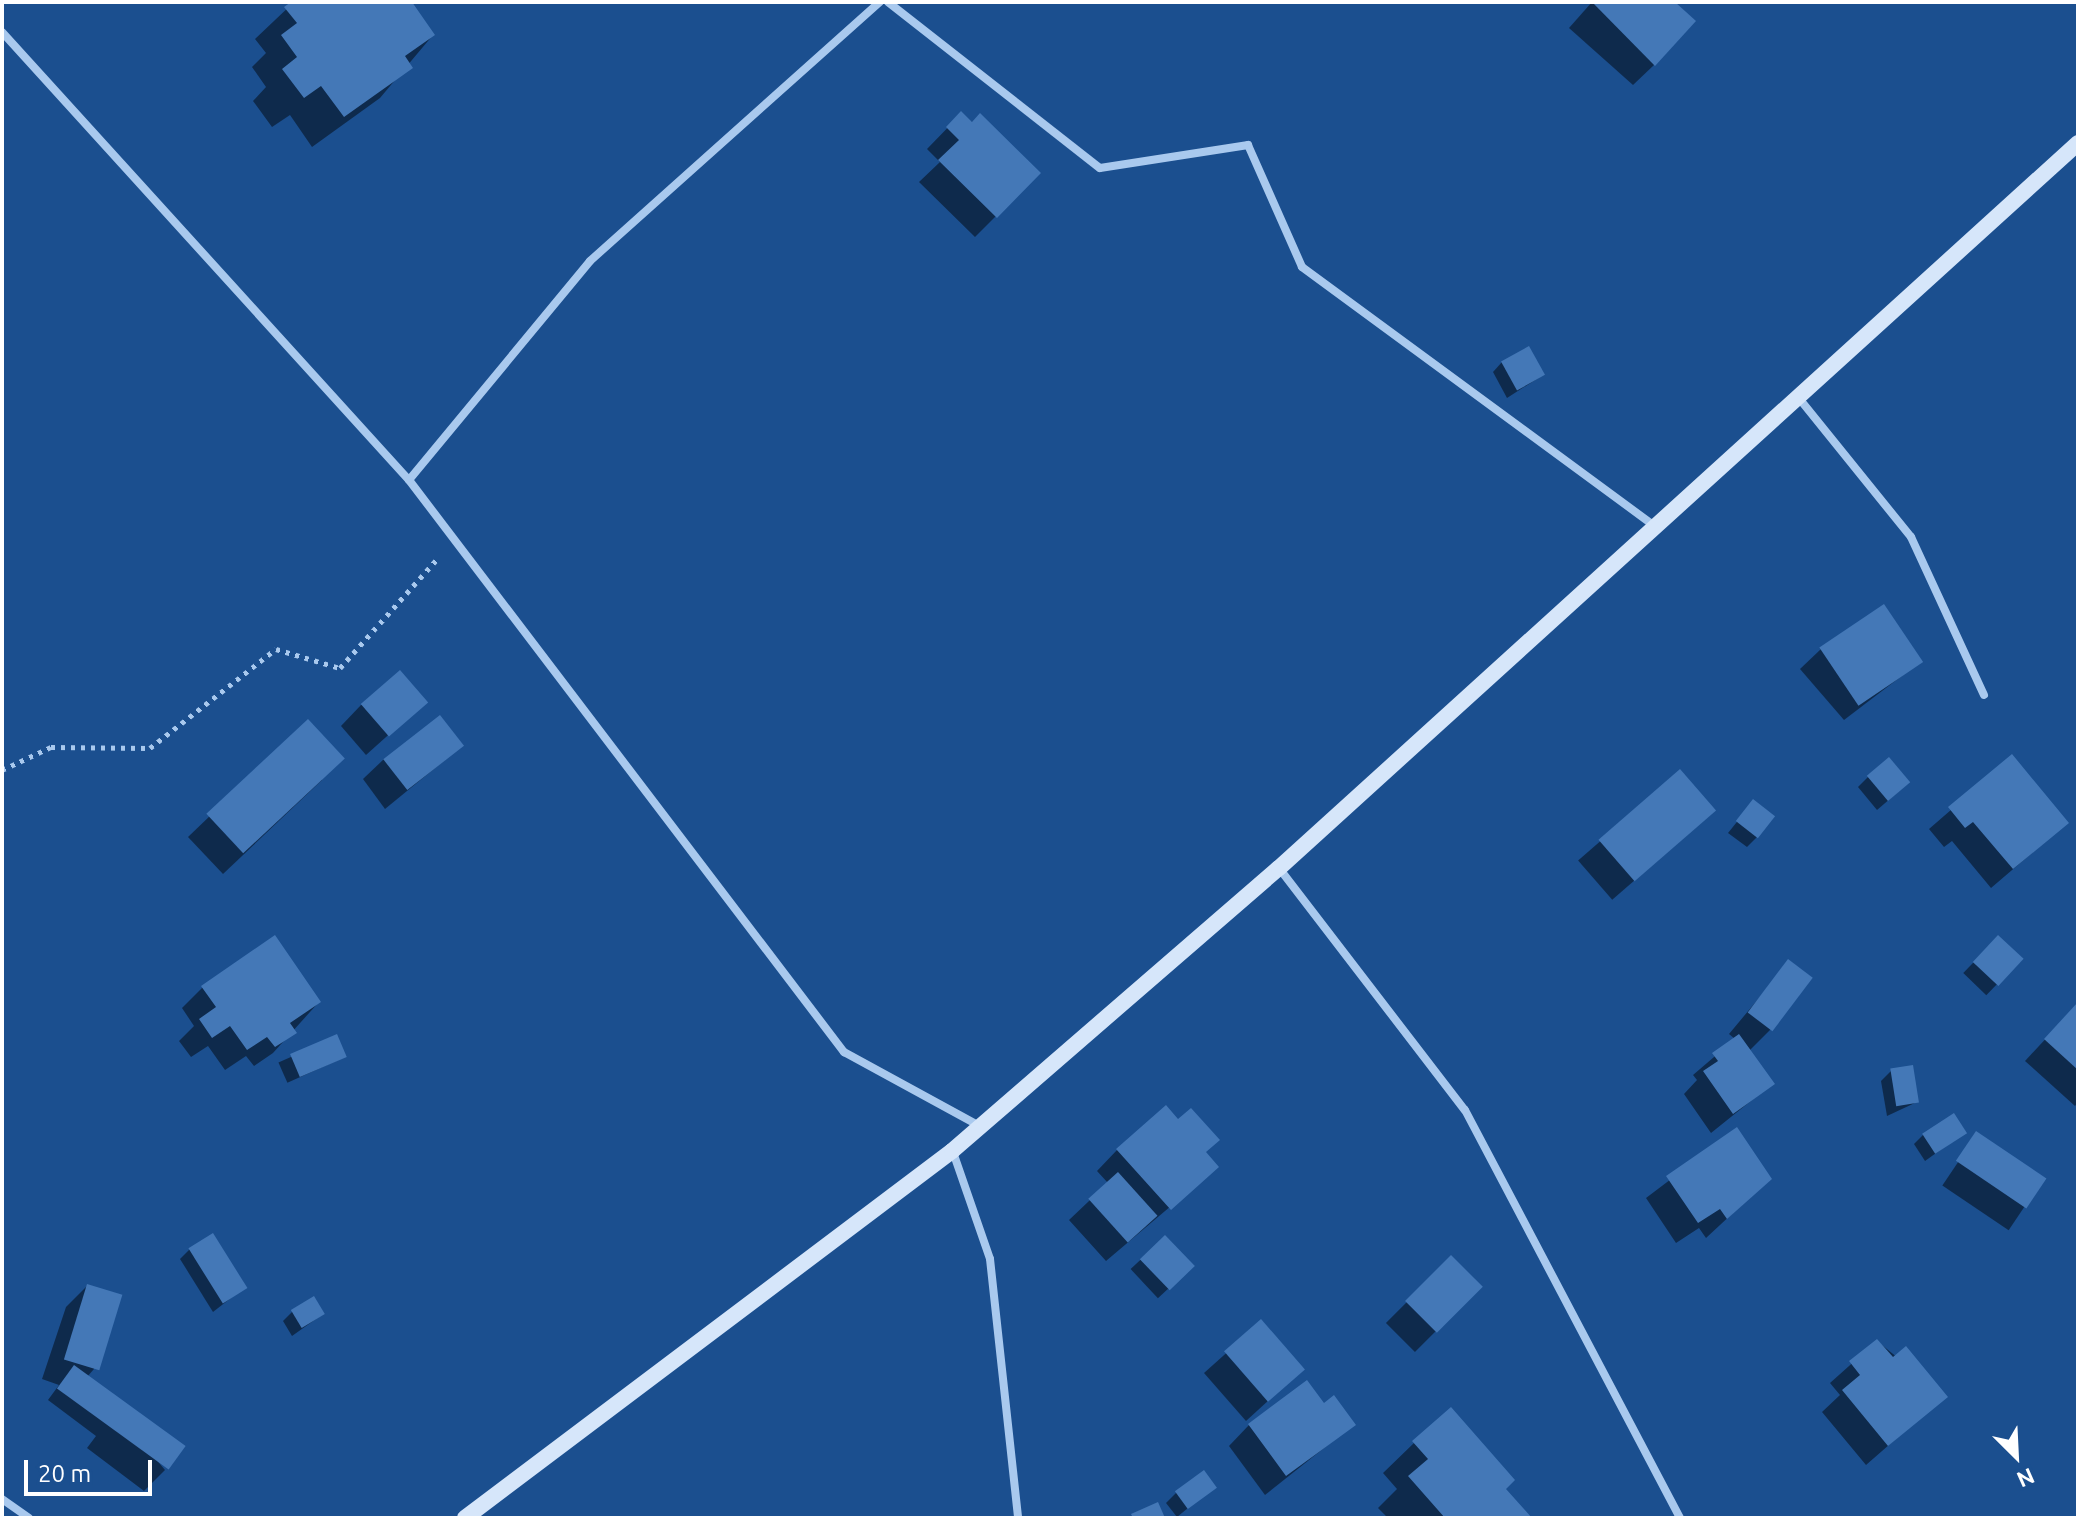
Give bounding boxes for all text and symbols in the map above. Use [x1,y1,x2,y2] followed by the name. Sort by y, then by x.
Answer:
[1976,1416,2056,1496] north arrow
[28,1444,156,1494] scale bar
[38,1460,91,1487] text: 20 m
[2013,1464,2039,1493] text: N

